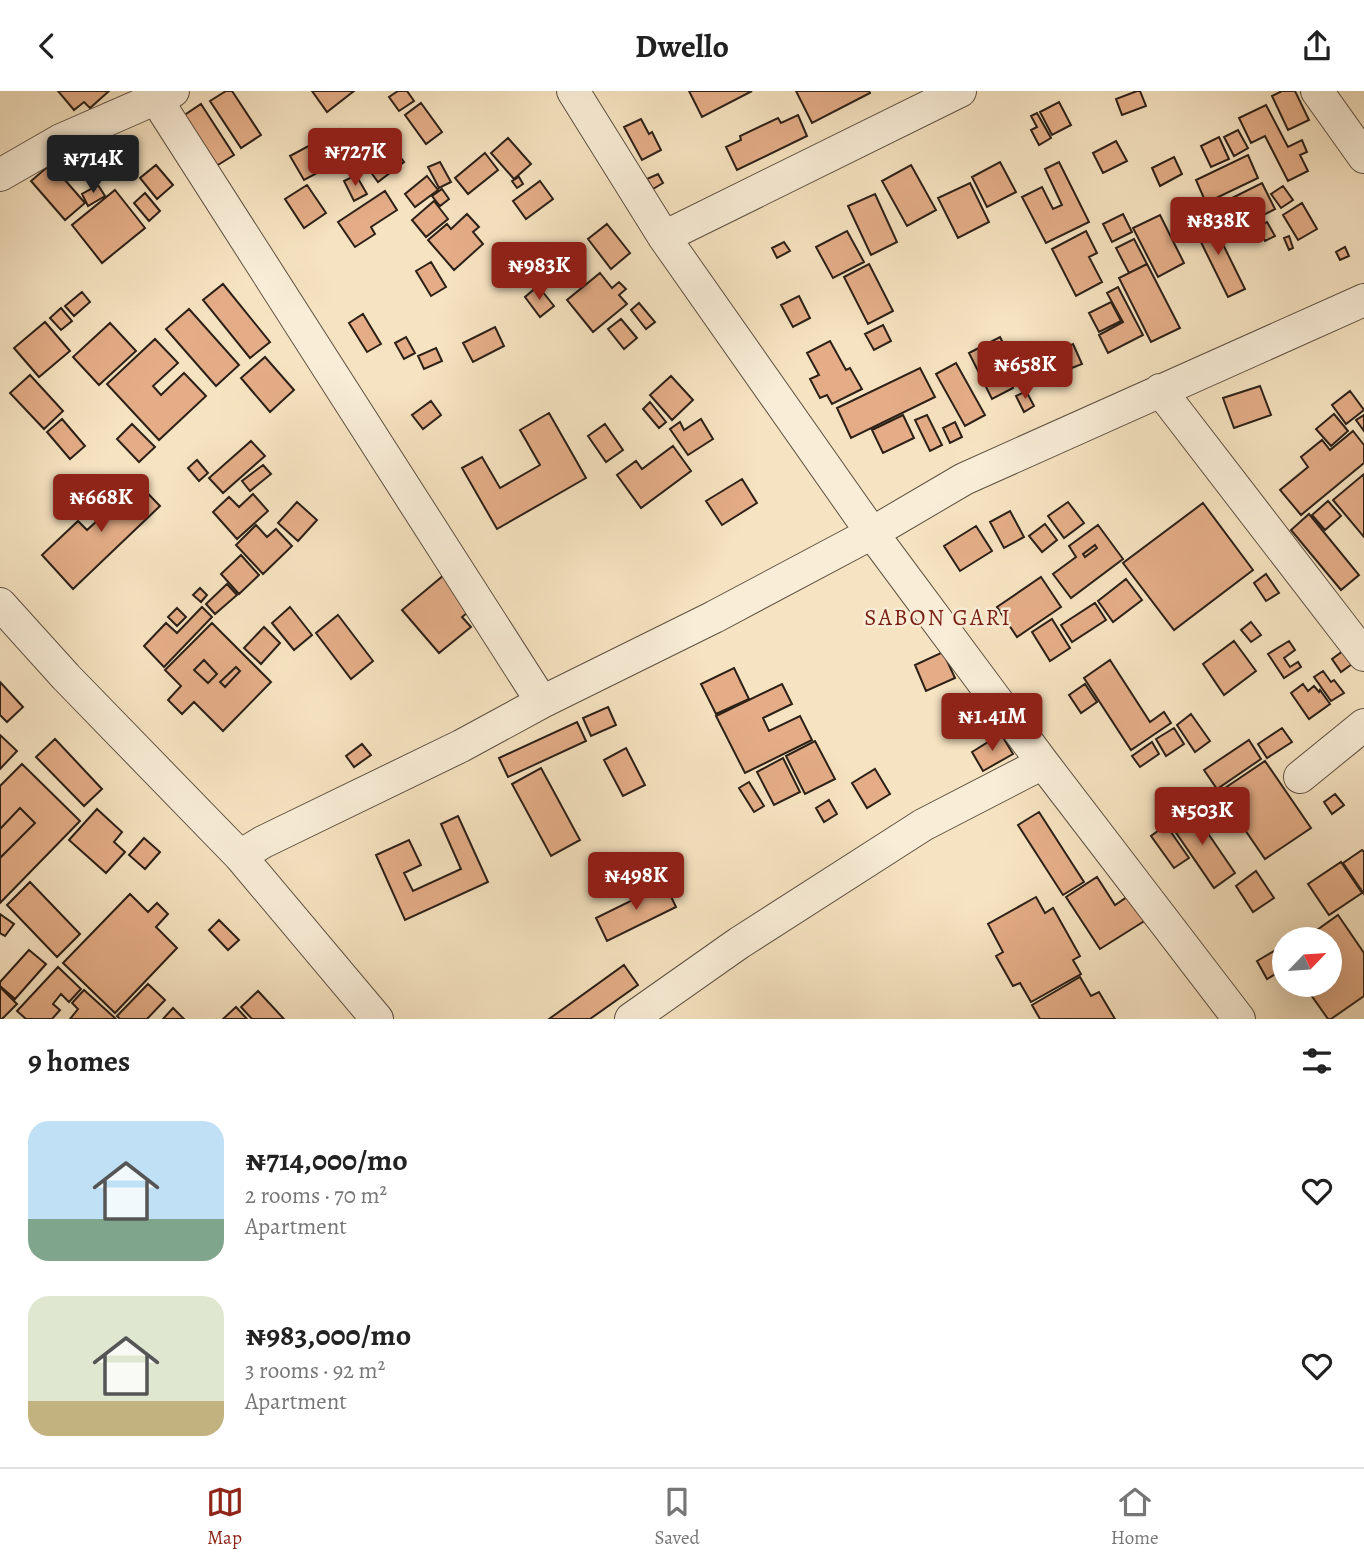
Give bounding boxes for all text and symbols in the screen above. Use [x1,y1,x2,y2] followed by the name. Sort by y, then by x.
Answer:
[635,24,729,68] text: Dwello
[28,27,66,65] icon: back
[1298,27,1336,65] icon: share
[306,129,404,188] pin: ₦727K
[44,135,142,195] pin: ₦714K
[324,135,386,166] text: ₦727K
[63,142,123,173] text: ₦714K
[1169,197,1267,257] pin: ₦838K
[1186,204,1250,235] text: ₦838K
[490,243,588,302] pin: ₦983K
[508,249,570,280] text: ₦983K
[976,341,1074,401] pin: ₦658K
[994,348,1056,379] text: ₦658K
[52,475,150,534] pin: ₦668K
[69,481,133,512] text: ₦668K
[864,602,1012,633] district label: SABON GARI
[935,693,1049,753] pin: ₦1.41M
[957,700,1027,731] text: ₦1.41M
[1153,787,1251,847] pin: ₦503K
[1171,794,1233,825] text: ₦503K
[587,853,685,912] pin: ₦498K
[604,859,668,890] text: ₦498K
[1272,927,1342,997] north arrow
[1272,927,1342,997] map controls
[28,1041,130,1081] text: 9 homes
[1298,1042,1336,1080] icon: filters
[245,1140,408,1180] text: ₦714,000/mo
[84,1149,168,1233] icon: home
[1298,1172,1336,1210] icon: heart
[245,1180,387,1211] text: 2 rooms · 70 m²
[245,1211,347,1242] text: Apartment
[245,1315,411,1355] text: ₦983,000/mo
[84,1324,168,1408] icon: home
[1298,1347,1336,1385] icon: heart
[245,1355,385,1386] text: 3 rooms · 92 m²
[245,1386,347,1417] text: Apartment
[206,1483,244,1551] tab: Map
[655,1483,700,1551] tab: Saved
[1111,1483,1158,1551] tab: Home

